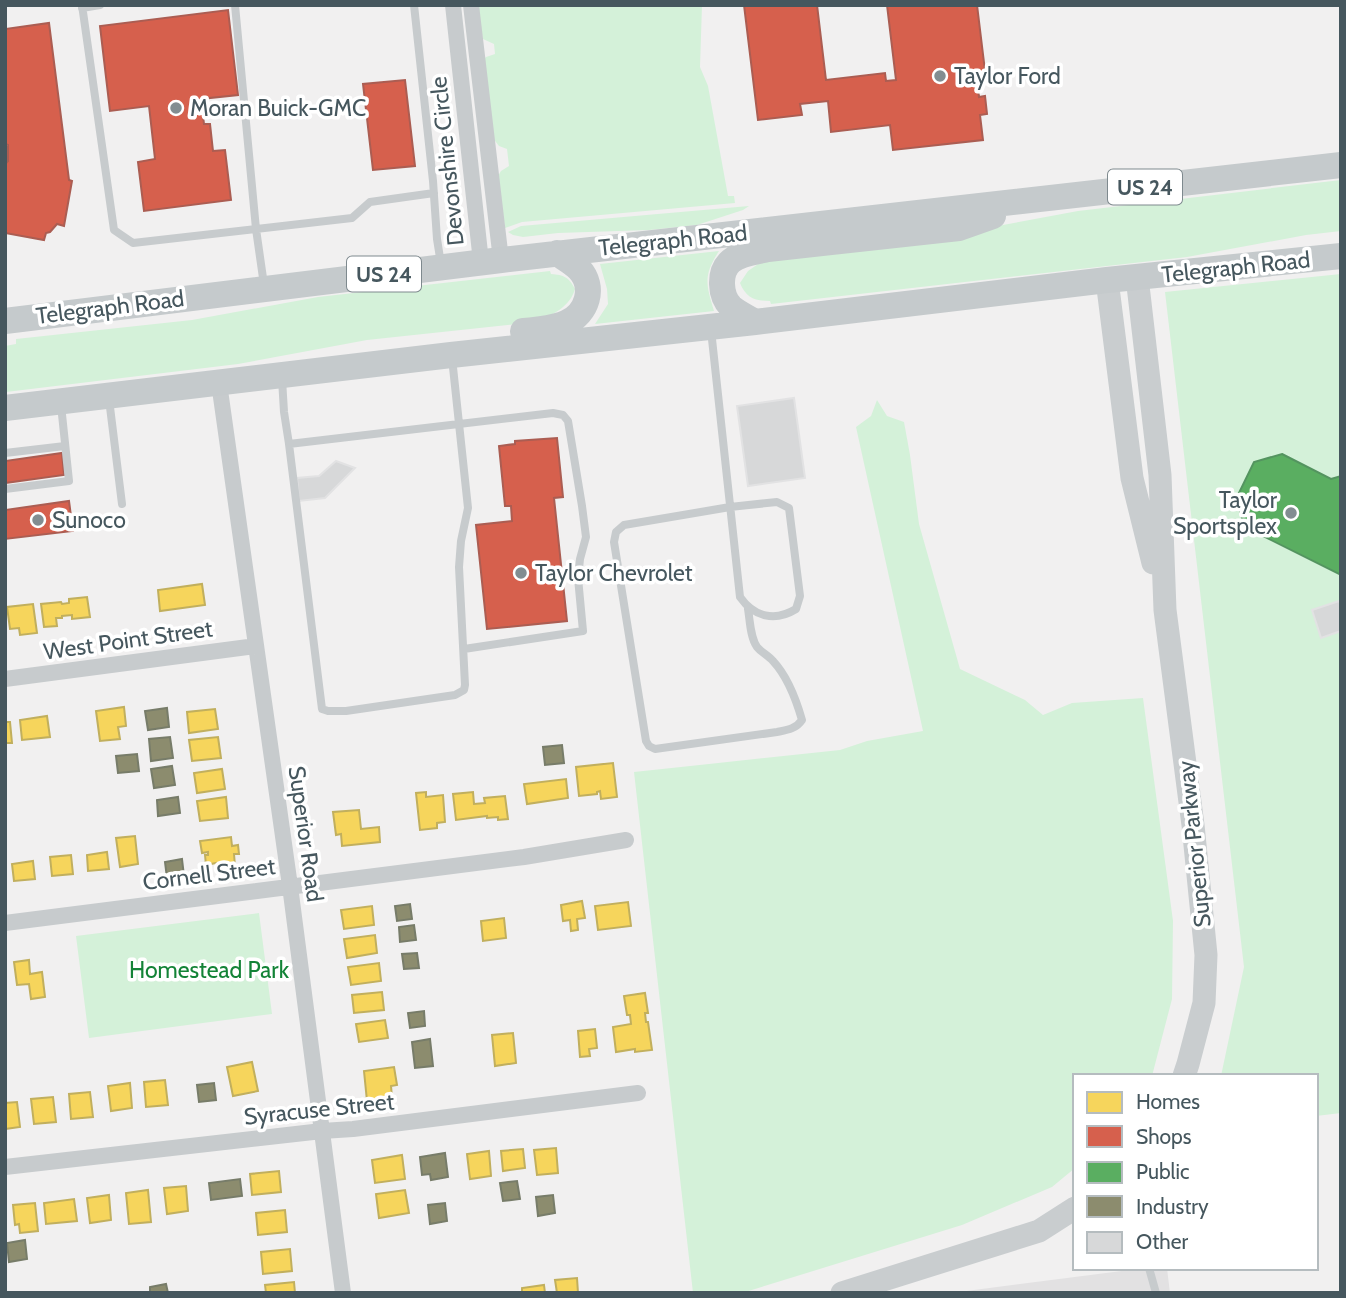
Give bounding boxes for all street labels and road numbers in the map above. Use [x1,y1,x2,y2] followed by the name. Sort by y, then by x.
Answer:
[424,75,470,247] street label: Devonshire Circle
[1108,170,1182,204] road number: US 24
[597,218,749,262] street label: Telegraph Road
[1160,245,1312,289] street label: Telegraph Road
[347,256,421,292] road number: US 24
[34,284,186,330] street label: Telegraph Road
[42,614,214,666] street label: West Point Street
[1171,759,1217,929] street label: Superior Parkway
[283,764,329,904] street label: Superior Road
[141,852,277,896] street label: Cornell Street
[242,1087,396,1131] street label: Syracuse Street

